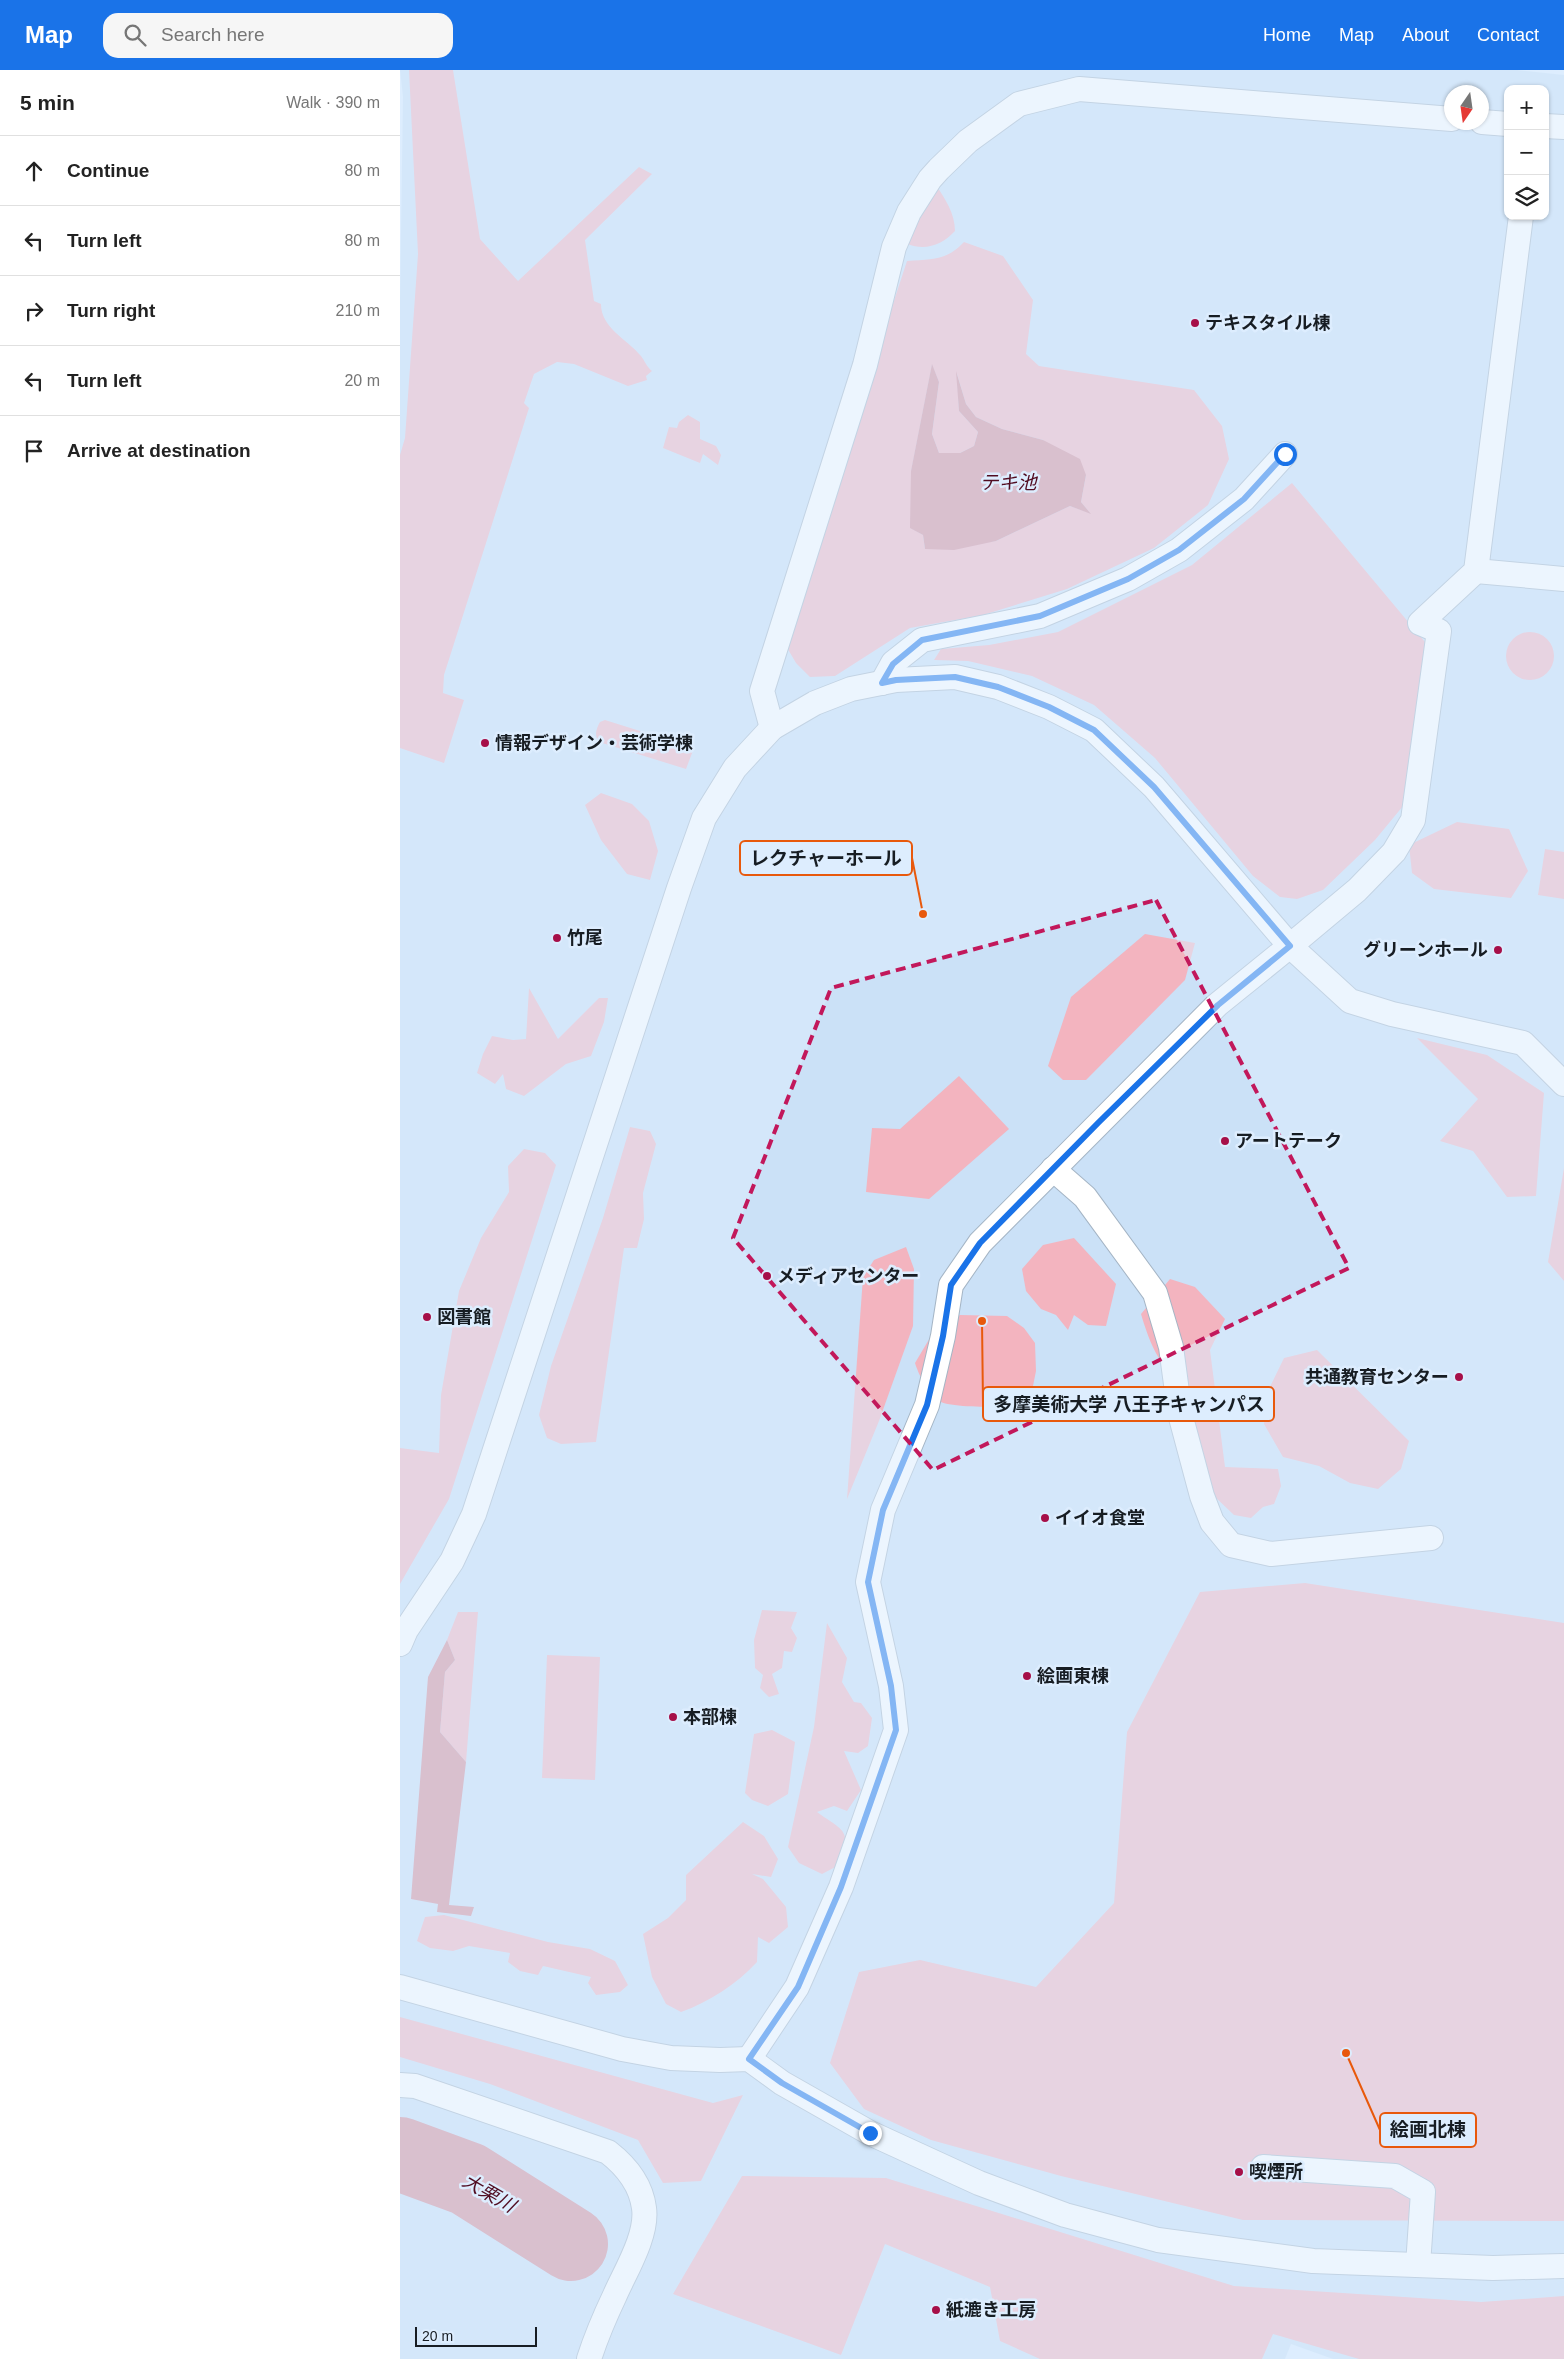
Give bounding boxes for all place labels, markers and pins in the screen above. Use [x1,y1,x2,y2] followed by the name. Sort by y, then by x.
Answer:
[1205,313,1330,333] place label: テキスタイル棟
[1189,317,1201,329] marker: テキスタイル棟
[495,733,693,753] place label: 情報デザイン・芸術学棟
[479,737,491,749] marker: 情報デザイン・芸術学棟
[740,841,912,875] callout: レクチャーホール
[567,928,603,948] place label: 竹尾
[551,932,563,944] marker: 竹尾
[1363,940,1488,960] place label: グリーンホール
[1492,944,1504,956] marker: グリーンホール
[1235,1131,1342,1151] place label: アートテーク
[1219,1135,1231,1147] marker: アートテーク
[777,1266,919,1286] place label: メディアセンター
[761,1270,773,1282] marker: メディアセンター
[437,1307,491,1327] place label: 図書館
[421,1311,433,1323] marker: 図書館
[1305,1367,1449,1387] place label: 共通教育センター
[1453,1371,1465,1383] marker: 共通教育センター
[983,1387,1274,1421] callout: 多摩美術大学 八王子キャンパス
[1055,1508,1145,1528] place label: イイオ食堂
[1039,1512,1051,1524] marker: イイオ食堂
[1037,1666,1109,1686] place label: 絵画東棟
[1021,1670,1033,1682] marker: 絵画東棟
[683,1707,737,1727] place label: 本部棟
[667,1711,679,1723] marker: 本部棟
[1380,2113,1476,2147] callout: 絵画北棟
[1249,2162,1303,2182] place label: 喫煙所
[1233,2166,1245,2178] marker: 喫煙所
[946,2300,1036,2320] place label: 紙漉き工房
[930,2304,942,2316] marker: 紙漉き工房

